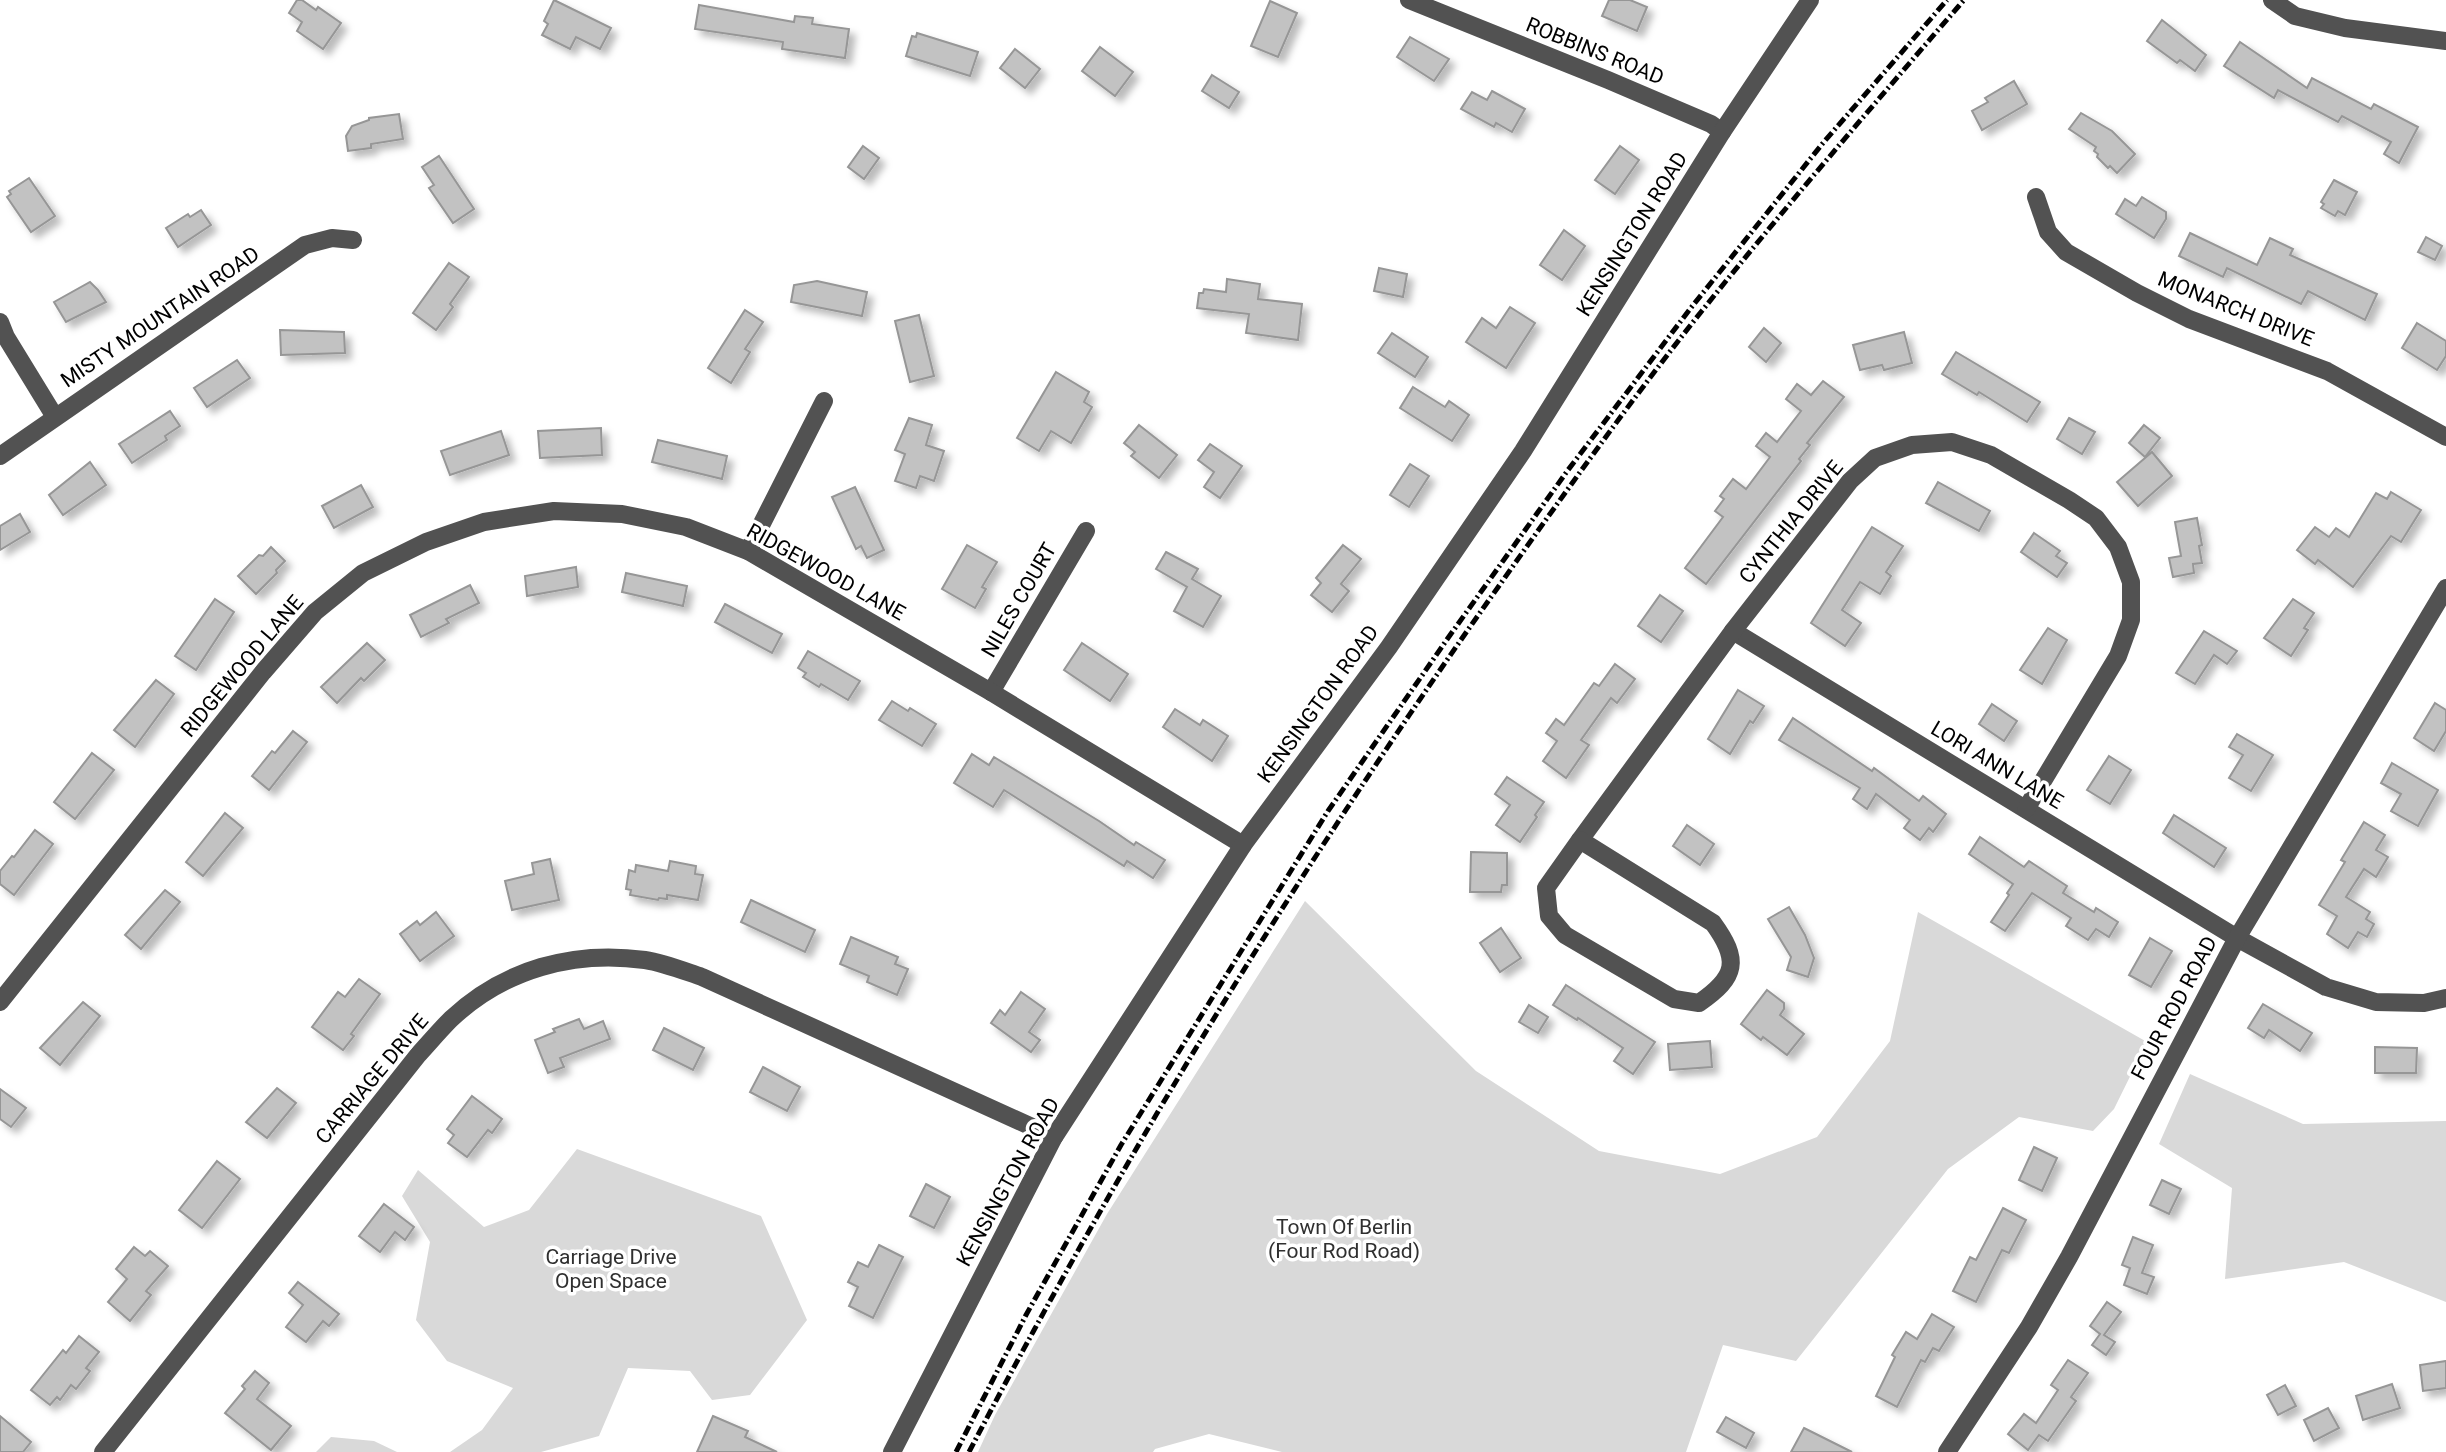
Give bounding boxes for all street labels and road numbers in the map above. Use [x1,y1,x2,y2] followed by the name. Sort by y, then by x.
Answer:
[1523,12,1667,90] street label: ROBBINS ROAD
[1572,147,1692,321] street label: KENSINGTON ROAD
[56,242,264,392] street label: MISTY MOUNTAIN ROAD
[2154,267,2318,351] street label: MONARCH DRIVE
[1734,456,1848,588] street label: CYNTHIA DRIVE
[743,519,909,626] street label: RIDGEWOOD LANE
[977,538,1062,661] street label: NILES COURT
[176,590,308,742] street label: RIDGEWOOD LANE
[1253,620,1383,788] street label: KENSINGTON ROAD
[1927,716,2067,814] street label: LORI ANN LANE
[2126,932,2222,1084] street label: FOUR ROD ROAD
[311,1009,433,1149] street label: CARRIAGE DRIVE
[952,1093,1064,1271] street label: KENSINGTON ROAD

